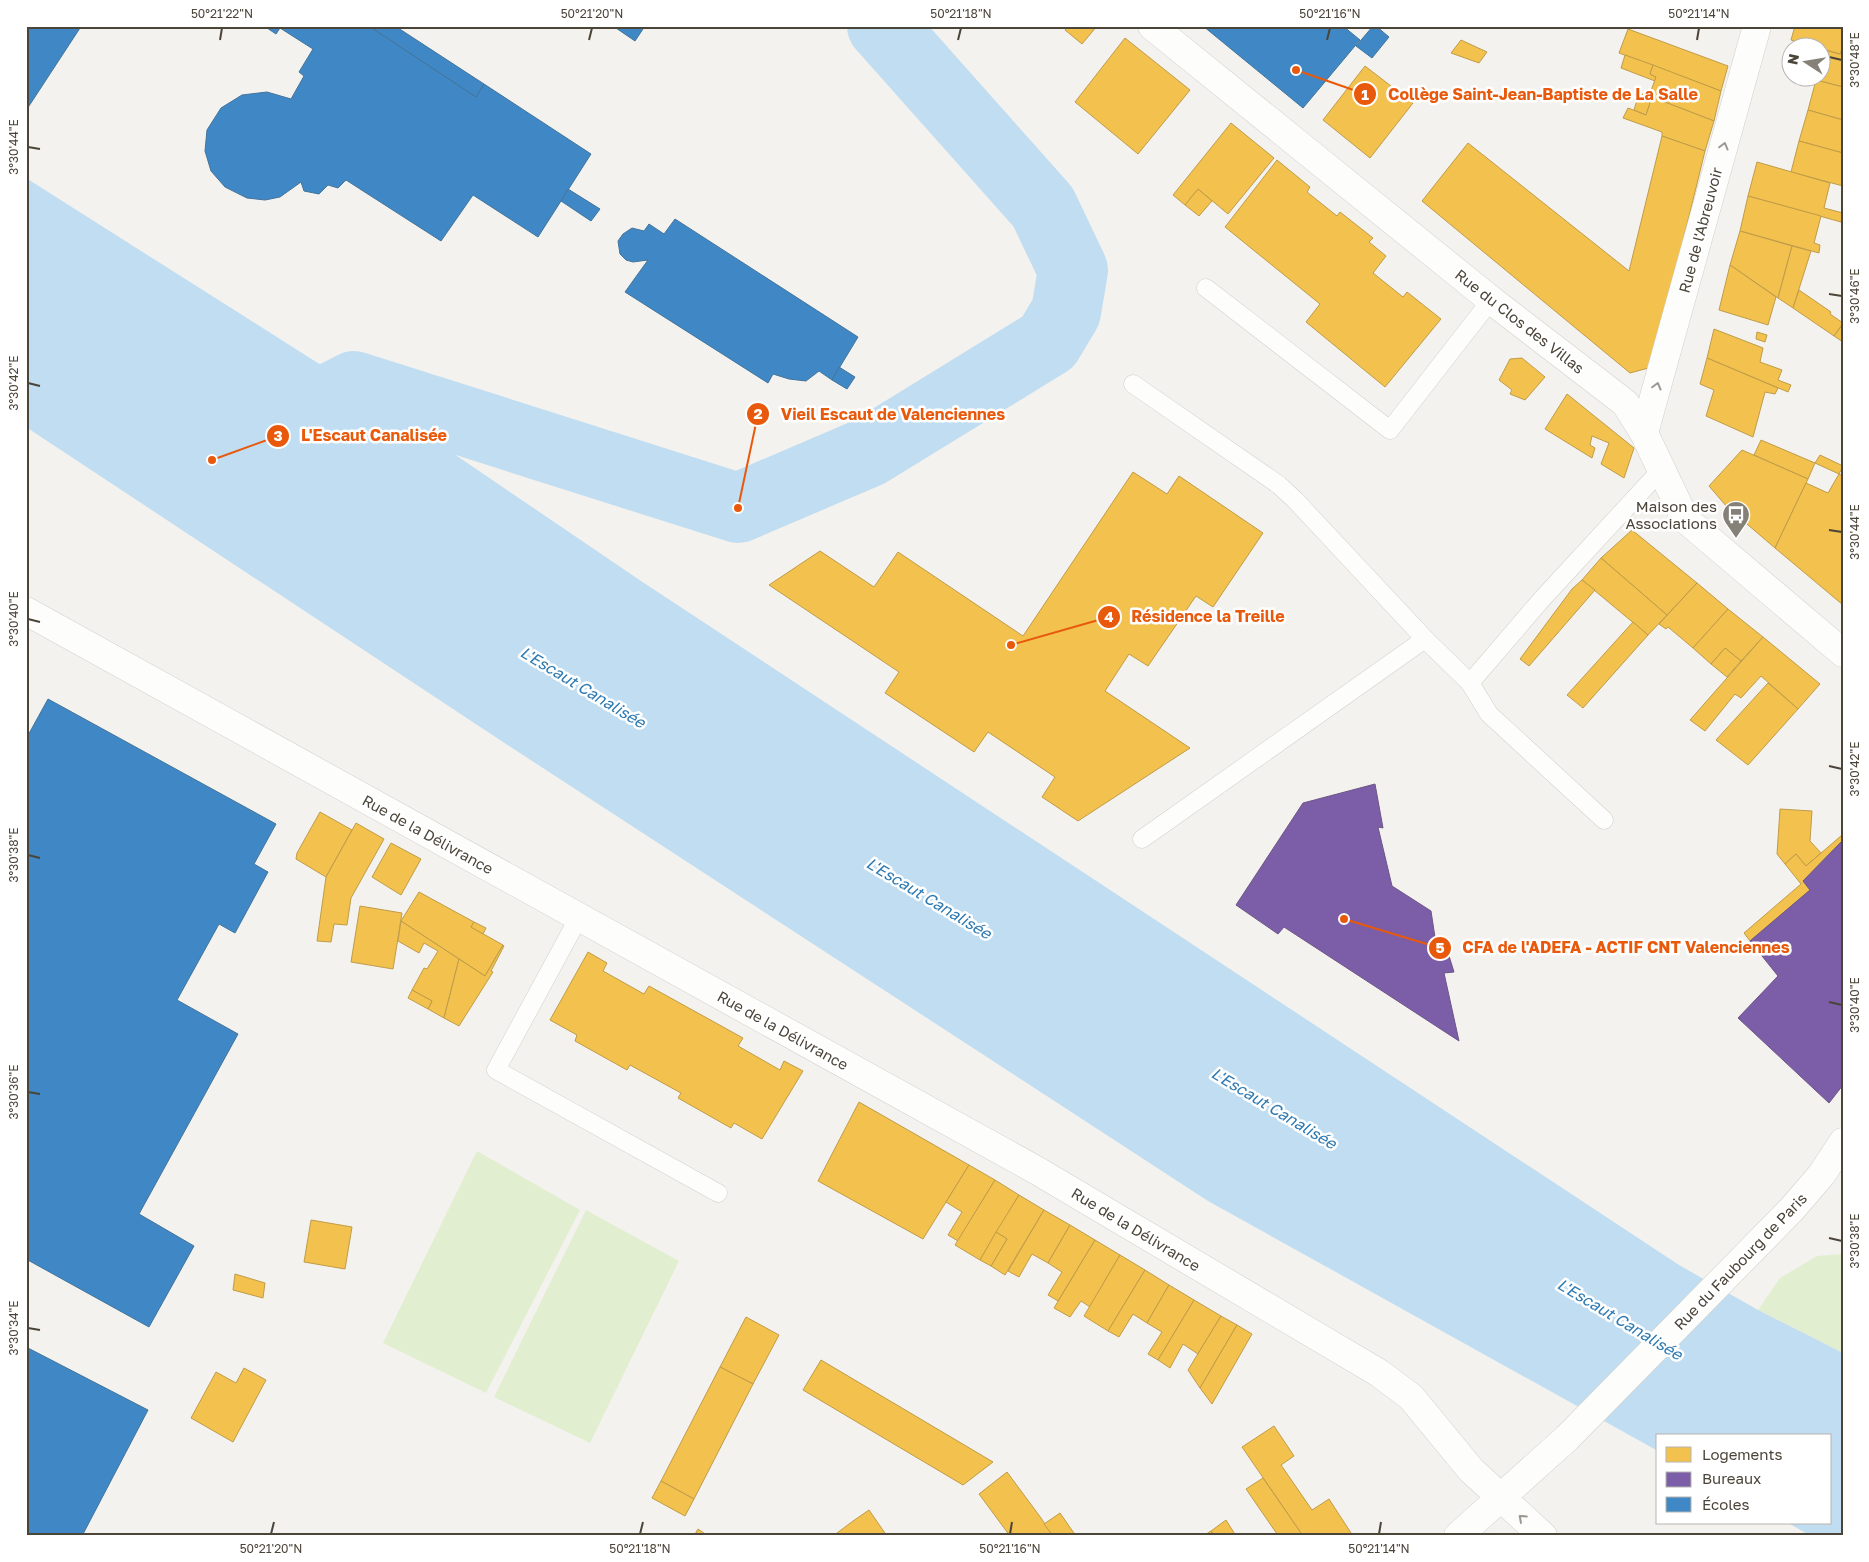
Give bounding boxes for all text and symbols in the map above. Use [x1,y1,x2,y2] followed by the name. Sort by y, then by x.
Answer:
[191,6,253,21] text: 50°21'22"N
[561,6,623,21] text: 50°21'20"N
[930,6,992,21] text: 50°21'18"N
[1299,6,1361,21] text: 50°21'16"N
[1668,6,1730,21] text: 50°21'14"N
[1847,32,1862,88] text: 3°30'48"E
[1782,38,1832,88] north arrow
[1783,52,1802,66] text: N
[1353,79,1708,110] callout: Collège Saint-Jean-Baptiste de La Salle
[1388,84,1698,104] text: Collège Saint-Jean-Baptiste de La Salle
[1361,85,1369,103] text: 1
[6,119,21,175] text: 3°30'44"E
[1718,142,1728,150] one-way arrow
[1675,165,1725,295] street label: Rue de l'Abreuvoir
[1452,265,1588,377] street label: Rue du Clos des Villas
[1847,268,1862,324] text: 3°30'46"E
[6,355,21,411] text: 3°30'42"E
[1651,382,1662,391] one-way arrow
[746,399,1015,430] callout: Vieil Escaut de Valenciennes
[753,404,763,422] text: 2
[781,404,1005,424] text: Vieil Escaut de Valenciennes
[266,420,457,451] callout: L'Escaut Canalisée
[301,425,447,445] text: L'Escaut Canalisée
[273,426,283,444] text: 3
[1625,497,1717,532] place label: Maison des Associations
[1721,500,1751,539] bus stop icon: Maison des Associations
[1847,504,1862,560] text: 3°30'44"E
[6,591,21,647] text: 3°30'40"E
[1096,601,1295,632] callout: Résidence la Treille
[1131,606,1285,626] text: Résidence la Treille
[1104,607,1114,625] text: 4
[517,642,651,733] water label: L'Escaut Canalisée
[1847,741,1862,797] text: 3°30'42"E
[359,791,497,878] street label: Rue de la Délivrance
[6,827,21,883] text: 3°30'38"E
[863,853,997,944] water label: L'Escaut Canalisée
[1427,932,1800,963] callout: CFA de l'ADEFA - ACTIF CNT Valenciennes
[1462,937,1790,957] text: CFA de l'ADEFA - ACTIF CNT Valenciennes
[1435,938,1445,956] text: 5
[1847,977,1862,1033] text: 3°30'40"E
[714,987,852,1074] street label: Rue de la Délivrance
[1208,1063,1342,1154] water label: L'Escaut Canalisée
[6,1064,21,1120] text: 3°30'36"E
[1068,1183,1204,1275] street label: Rue de la Délivrance
[1670,1189,1810,1333] street label: Rue du Faubourg de Paris
[1847,1213,1862,1269] text: 3°30'38"E
[1554,1274,1688,1365] water label: L'Escaut Canalisée
[6,1300,21,1356] text: 3°30'34"E
[1656,1434,1832,1524] legend
[1702,1445,1782,1463] text: Logements
[1702,1469,1761,1487] text: Bureaux
[1702,1495,1750,1513] text: Écoles
[1518,1515,1527,1524] one-way arrow
[240,1541,302,1556] text: 50°21'20"N
[609,1541,671,1556] text: 50°21'18"N
[979,1541,1041,1556] text: 50°21'16"N
[1348,1541,1410,1556] text: 50°21'14"N

